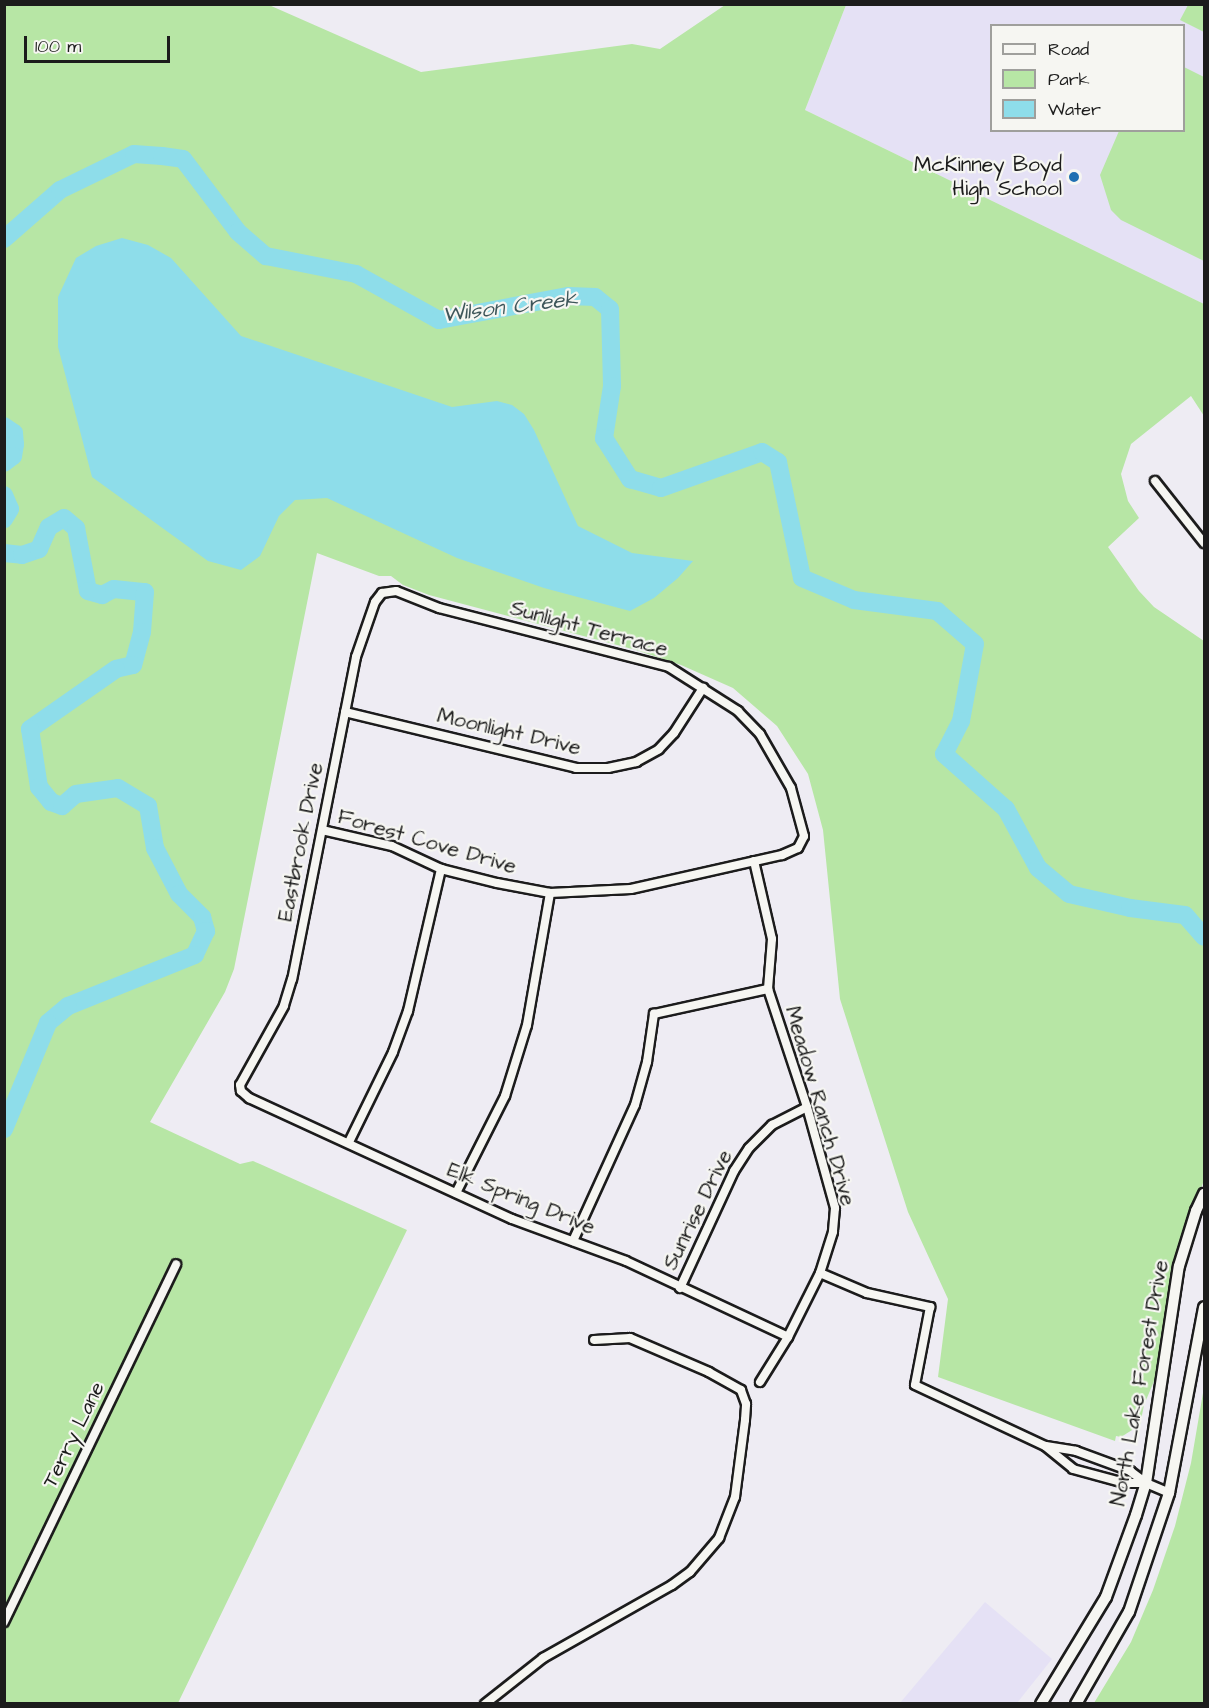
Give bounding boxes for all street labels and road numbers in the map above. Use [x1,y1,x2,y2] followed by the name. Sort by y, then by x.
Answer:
[507,596,671,662] street label: Sunlight Terrace
[435,703,583,761] street label: Moonlight Drive
[273,761,329,923] street label: Eastbrook Drive
[335,804,519,880] street label: Forest Cove Drive
[779,1003,861,1209] street label: Meadow Ranch Drive
[658,1146,738,1274] street label: Sunrise Drive
[443,1158,599,1240] street label: Elk Spring Drive
[1106,1258,1174,1508] street label: North Lake Forest Drive
[38,1378,110,1492] street label: Terry Lane

